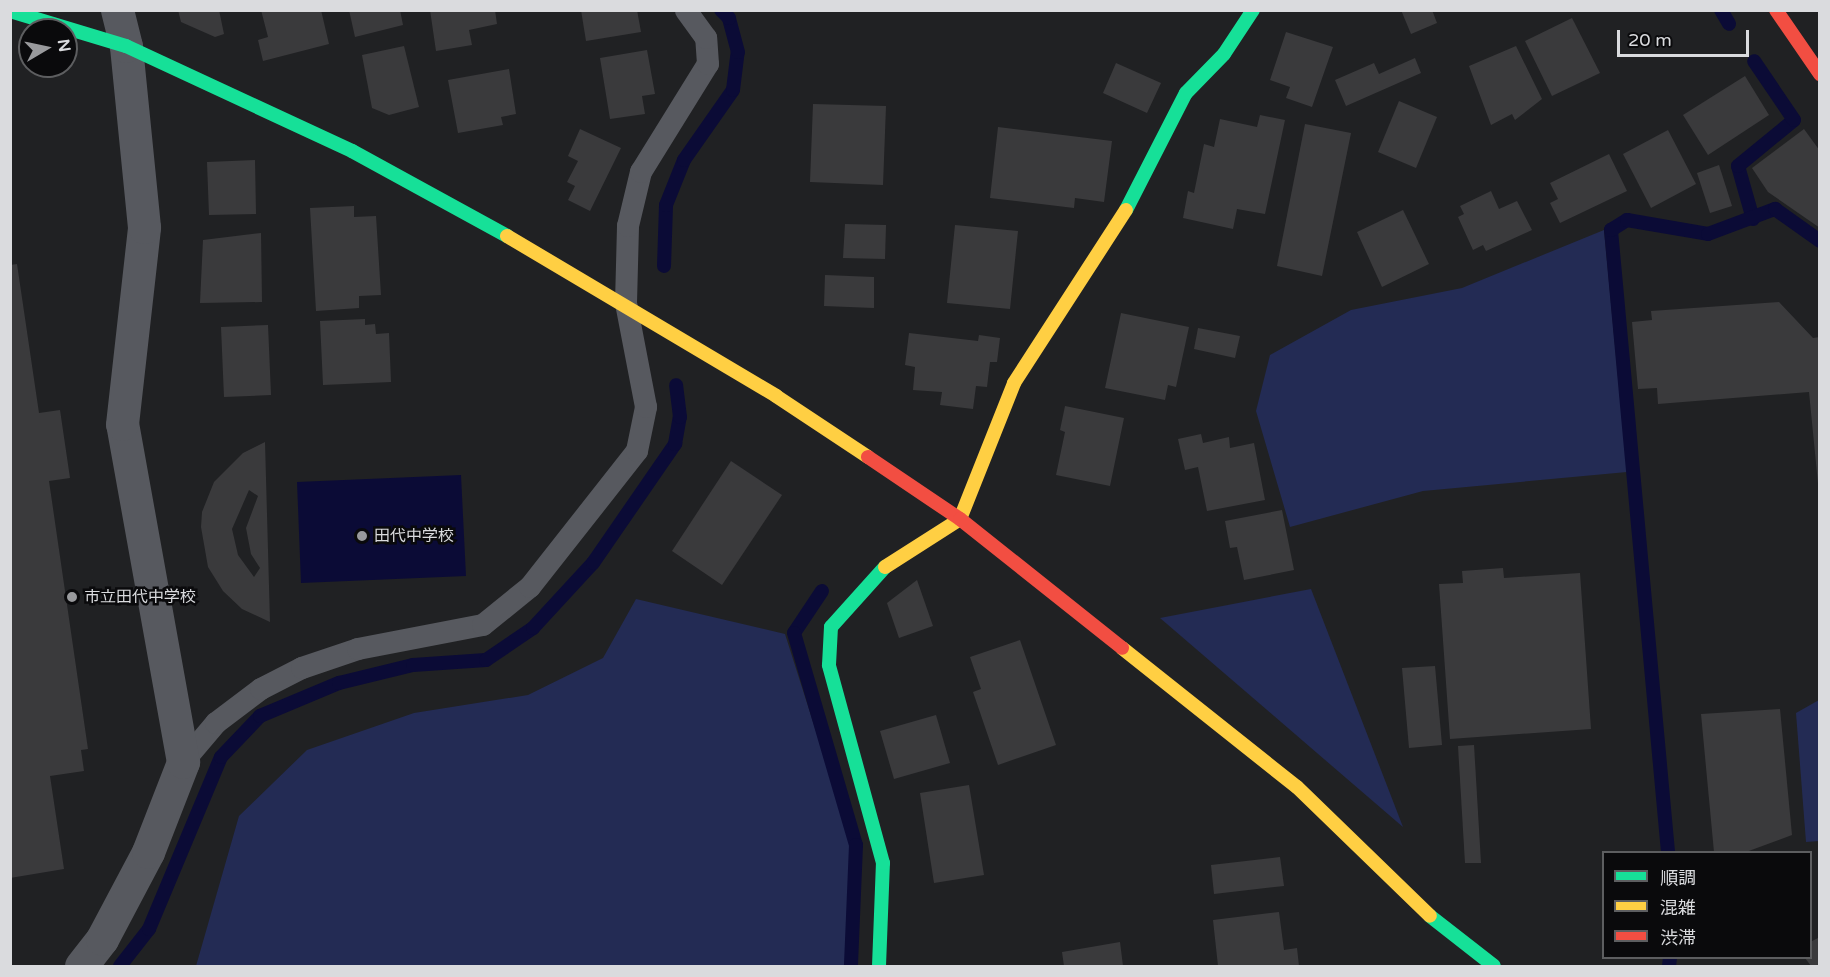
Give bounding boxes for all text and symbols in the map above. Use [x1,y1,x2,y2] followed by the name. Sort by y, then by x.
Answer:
[18,18,78,78] north arrow
[1620,18,1752,56] scale bar
[1628,29,1672,51] text: 20 m
[53,38,75,53] text: N
[374,526,454,546] place label: 田代中学校
[355,529,369,543] marker: 田代中学校
[84,587,196,607] place label: 市立田代中学校
[65,590,79,604] marker: 市立田代中学校
[1602,851,1812,959] legend
[1660,867,1696,889] text: 順調
[1660,897,1696,919] text: 混雑
[1660,927,1696,949] text: 渋滞

